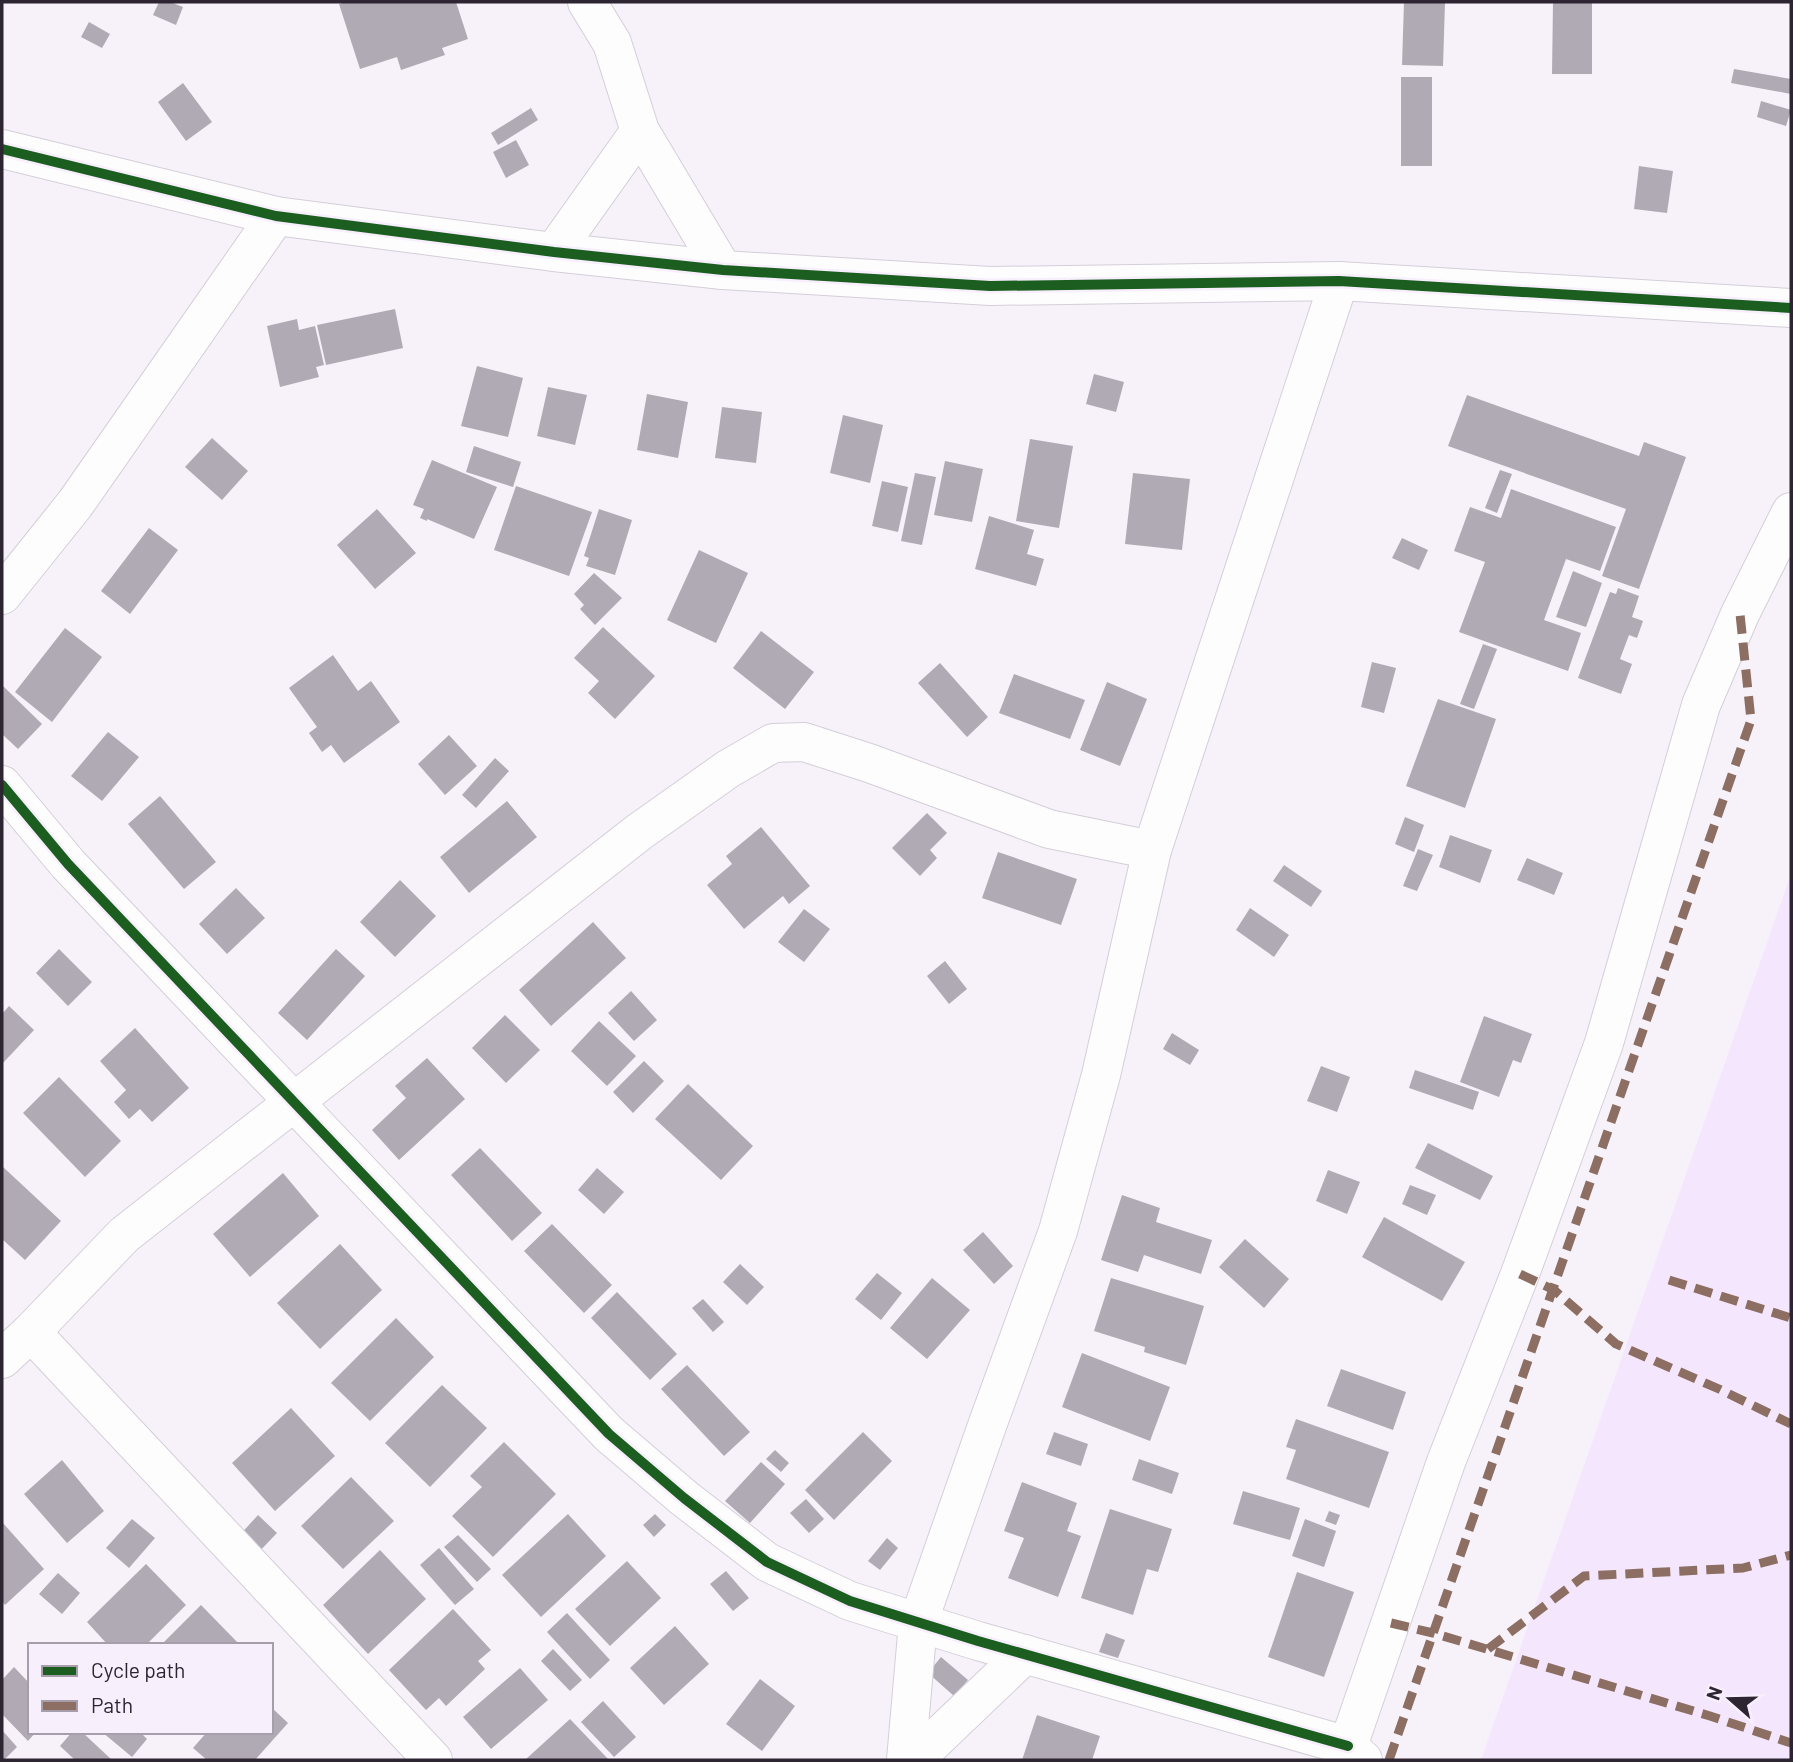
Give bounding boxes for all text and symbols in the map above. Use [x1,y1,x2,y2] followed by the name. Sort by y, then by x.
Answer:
[28,1643,273,1734] legend
[91,1657,185,1682] text: Cycle path
[1695,1664,1765,1734] north arrow
[1701,1683,1727,1703] text: N
[91,1692,133,1717] text: Path

